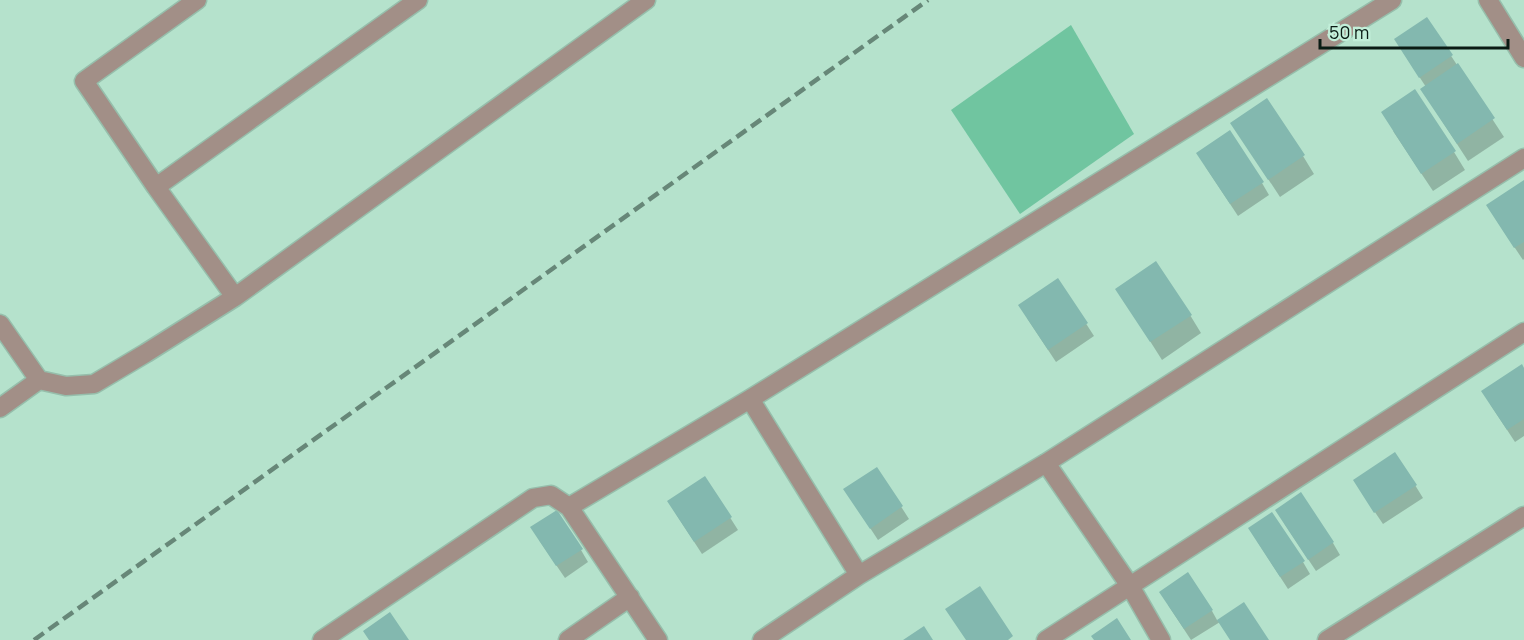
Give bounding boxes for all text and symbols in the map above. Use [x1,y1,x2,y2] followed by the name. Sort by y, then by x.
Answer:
[1320,12,1508,50] scale bar
[1329,20,1369,44] text: 50 m

